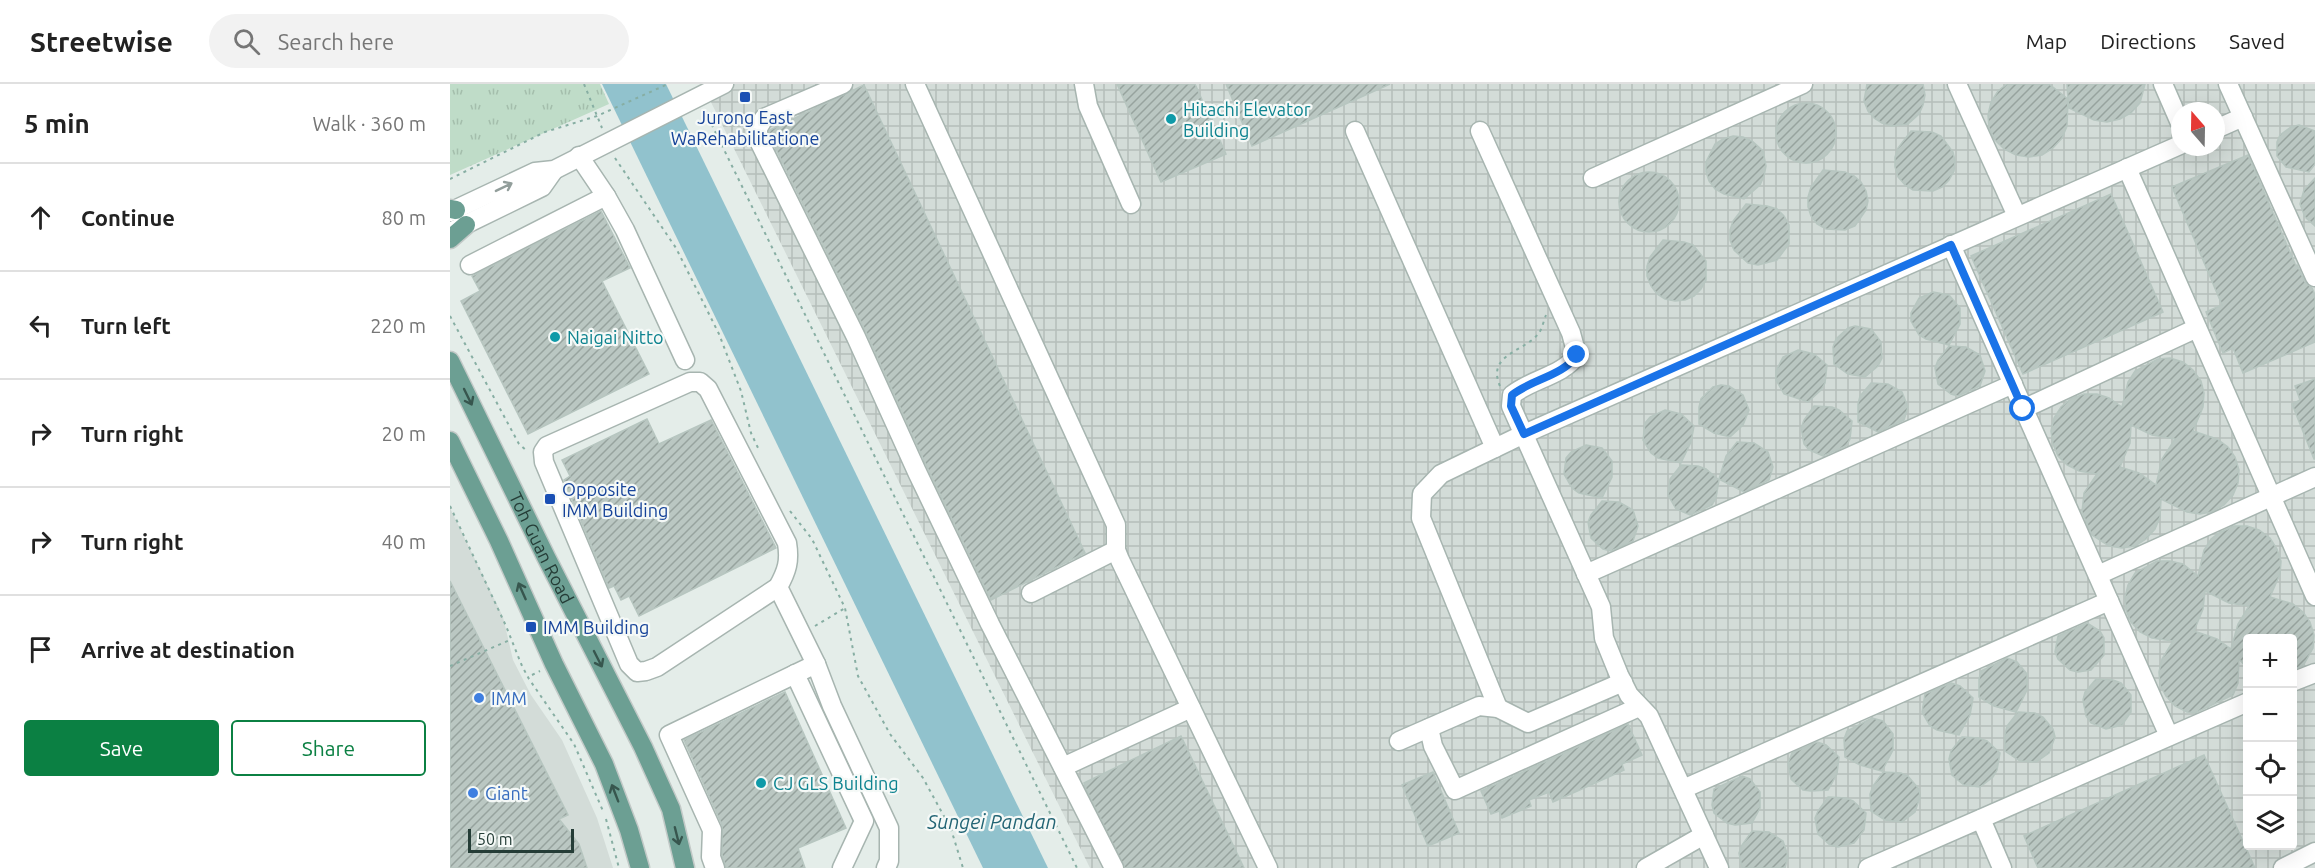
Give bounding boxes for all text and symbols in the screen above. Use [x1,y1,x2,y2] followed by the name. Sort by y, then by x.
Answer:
[209,14,629,68] search box
[230,25,263,58] icon: search
[30,26,173,57] text: Streetwise
[278,29,394,54] text: Search here
[2026,29,2067,53] text: Map
[2100,29,2196,53] text: Directions
[2229,29,2285,53] text: Saved
[738,90,752,104] marker: Jurong East WaRehabilitatione
[1183,99,1311,140] place label: Hitachi Elevator Building
[2171,102,2225,156] north arrow
[671,107,819,148] place label: Jurong East WaRehabilitatione
[24,109,90,138] text: 5 min
[313,112,426,135] text: Walk · 360 m
[1164,112,1178,126] marker: Hitachi Elevator Building
[495,181,513,192] one-way arrow
[24,201,57,234] icon: ahead
[81,205,175,230] text: Continue
[382,206,426,229] text: 80 m
[24,309,57,342] icon: left
[81,313,171,338] text: Turn left
[370,314,426,337] text: 220 m
[567,327,663,347] place label: Naigai Nitto
[548,330,562,344] marker: Naigai Nitto
[1563,341,1589,367] route end
[463,388,474,406] one-way arrow
[2009,395,2035,421] route start
[24,417,57,450] icon: right
[81,421,183,446] text: Turn right
[382,422,426,445] text: 20 m
[562,479,668,520] place label: Opposite IMM Building
[506,489,578,607] street label: Toh Guan Road
[543,492,557,506] marker: Opposite IMM Building
[24,525,57,558] icon: right
[81,529,183,554] text: Turn right
[382,530,426,553] text: 40 m
[515,583,527,601] one-way arrow
[543,617,649,637] place label: IMM Building
[524,620,538,634] marker: IMM Building
[24,633,57,666] icon: arrive
[2243,634,2297,850] map controls
[2243,634,2297,688] button: +
[81,637,295,662] text: Arrive at destination
[592,649,604,667] one-way arrow
[491,688,527,708] place label: IMM
[2243,688,2297,742] button: −
[472,691,486,705] marker: IMM
[24,720,219,776] button: Save
[231,720,426,776] button: Share
[2243,742,2297,796] button: locate
[773,773,899,793] place label: CJ GLS Building
[754,776,768,790] marker: CJ GLS Building
[485,783,528,803] place label: Giant
[608,784,619,802] one-way arrow
[466,786,480,800] marker: Giant
[2243,796,2297,850] button: layers
[926,810,1057,833] water label: Sungei Pandan
[468,826,574,854] scale bar
[672,826,684,845] one-way arrow
[477,830,513,848] text: 50 m

